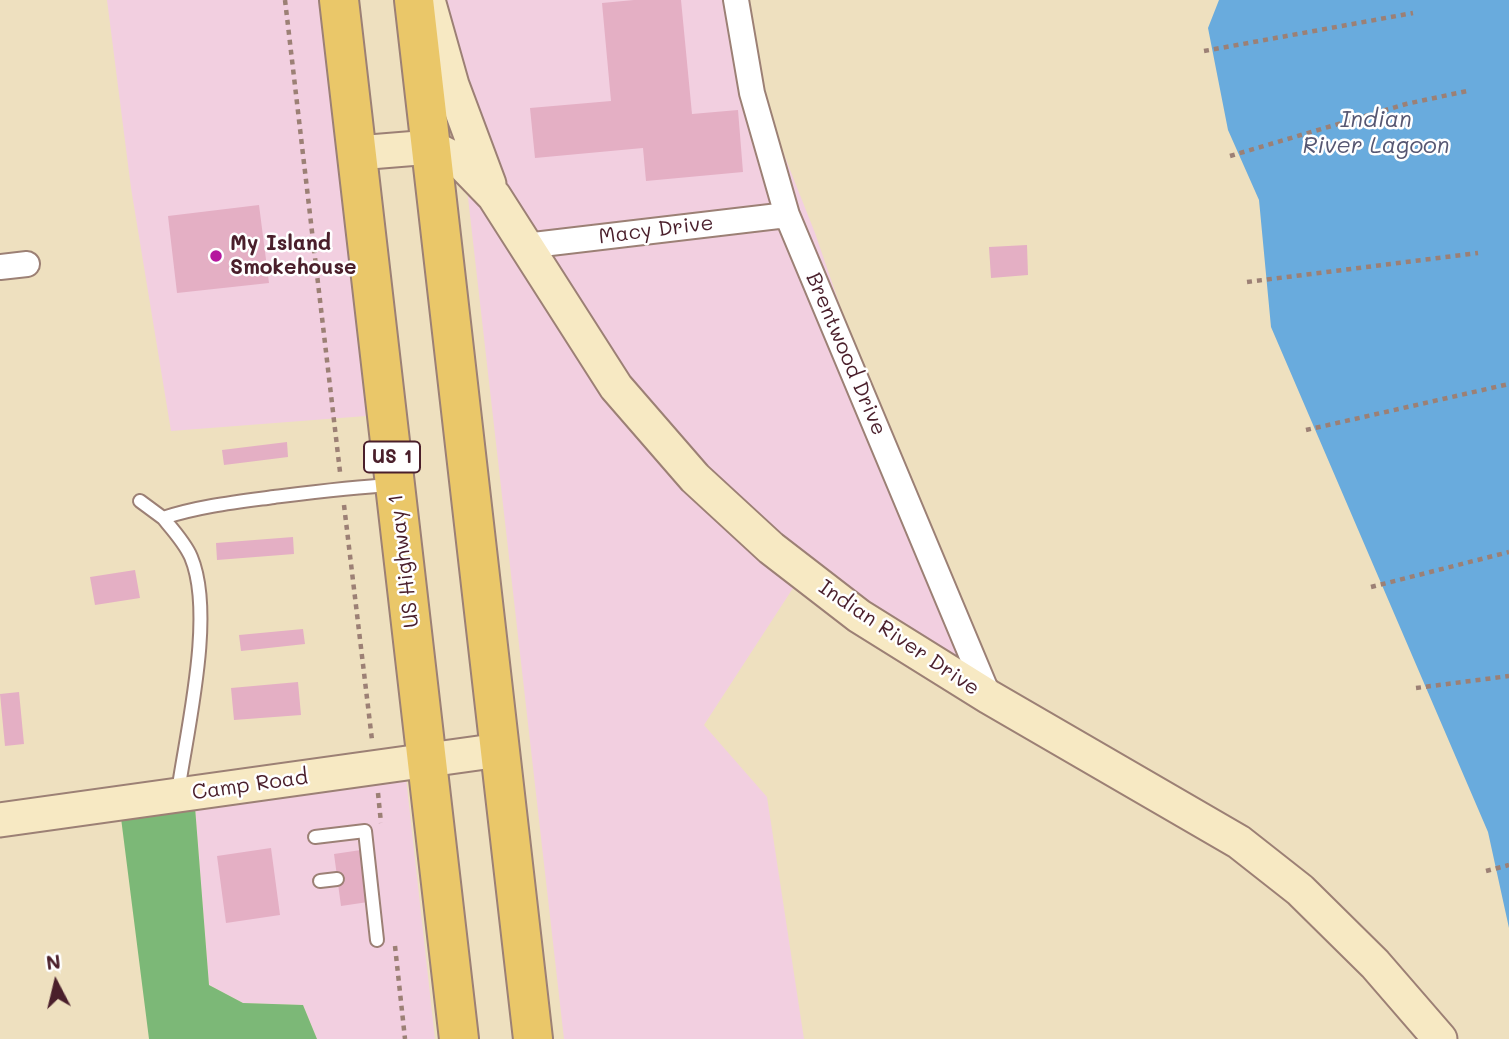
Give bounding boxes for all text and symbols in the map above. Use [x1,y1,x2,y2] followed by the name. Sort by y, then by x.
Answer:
[1303,106,1449,160] water label: Indian River Lagoon
[597,210,715,250] street label: Macy Drive
[230,231,356,281] place label: My Island Smokehouse
[208,248,224,264] marker: My Island Smokehouse
[800,269,892,439] street label: Brentwood Drive
[364,442,420,472] road number: US 1
[383,493,425,629] street label: US Highway 1
[814,575,984,701] street label: Indian River Drive
[190,764,310,806] street label: Camp Road
[21,948,91,1018] north arrow
[45,948,62,975] text: N

